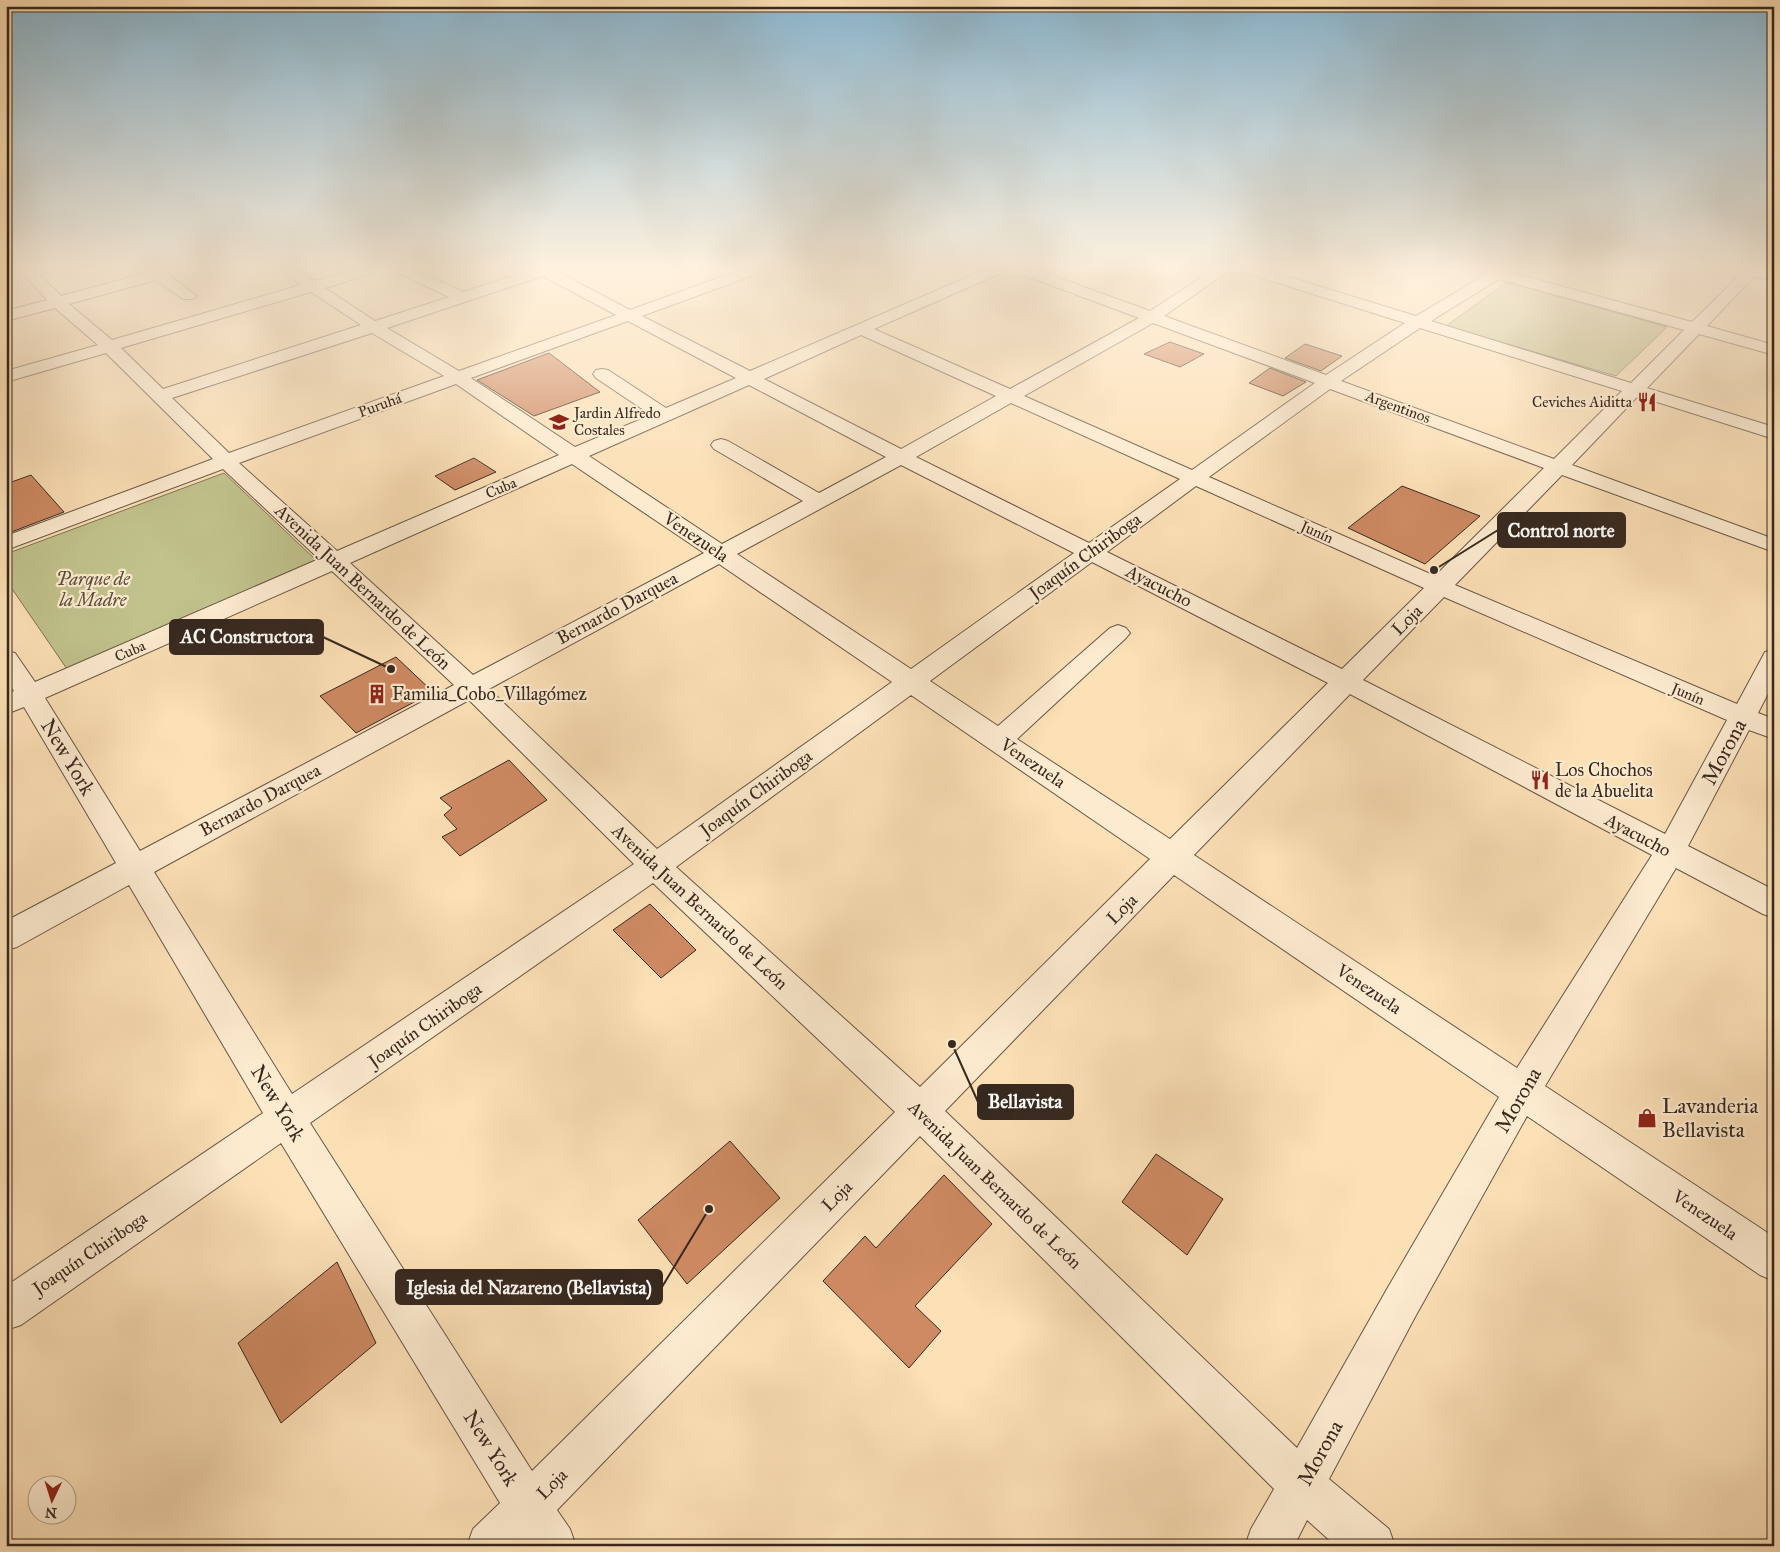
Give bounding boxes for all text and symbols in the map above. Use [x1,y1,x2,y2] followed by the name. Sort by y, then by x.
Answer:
[1362,387,1433,427] street label: Argentinos
[356,389,405,421] street label: Puruhá
[1636,391,1658,413] restaurant icon: Ceviches Aiditta
[1532,393,1633,411] place label: Ceviches Aiditta
[572,404,661,439] place label: Jardin Alfredo Costales
[548,411,570,433] school or university icon: Jardin Alfredo Costales
[483,473,520,503] street label: Cuba
[269,499,456,675] street label: Avenida Juan Bernardo de León
[658,507,733,567] street label: Venezuela
[1023,508,1146,606] street label: Joaquín Chiriboga
[1498,513,1625,547] callout: Control norte
[1296,516,1336,548] street label: Junín
[1507,519,1615,542] text: Control norte
[1121,560,1196,612] street label: Ayacucho
[553,567,682,650] street label: Bernardo Darquea
[56,568,131,611] park label: Parque de la Madre
[1387,600,1427,640] street label: Loja
[170,620,323,654] callout: AC Constructora
[179,625,314,648] text: AC Constructora
[112,636,149,666] street label: Cuba
[1667,678,1707,710] street label: Junín
[366,683,388,705] building icon: Familia_Cobo_Villagómez
[392,683,587,706] place label: Familia_Cobo_Villagómez
[35,714,101,800] street label: New York
[1696,715,1752,789] street label: Morona
[995,733,1070,793] street label: Venezuela
[694,745,817,843] street label: Joaquín Chiriboga
[196,759,325,842] street label: Bernardo Darquea
[1555,759,1654,802] place label: Los Chochos de la Abuelita
[1529,769,1551,791] restaurant icon: Los Chochos de la Abuelita
[1600,808,1675,861] street label: Ayacucho
[606,819,793,995] street label: Avenida Juan Bernardo de León
[1102,889,1142,929] street label: Loja
[1331,959,1406,1019] street label: Venezuela
[362,978,487,1074] street label: Joaquín Chiriboga
[245,1060,311,1146] street label: New York
[1489,1063,1547,1137] street label: Morona
[978,1085,1073,1119] callout: Bellavista
[988,1090,1063,1113] text: Bellavista
[1662,1093,1758,1143] place label: Lavanderia Bellavista
[902,1096,1086,1275] street label: Avenida Juan Bernardo de León
[1636,1107,1658,1129] shop icon: Lavanderia Bellavista
[817,1176,857,1216] street label: Loja
[1667,1185,1742,1245] street label: Venezuela
[27,1206,152,1301] street label: Joaquín Chiriboga
[396,1270,662,1304] callout: Iglesia del Nazareno (Bellavista)
[406,1276,652,1300] text: Iglesia del Nazareno (Bellavista)
[458,1405,525,1491] street label: New York
[1291,1416,1349,1490] street label: Morona
[532,1464,572,1504] street label: Loja
[28,1474,78,1524] north arrow
[44,1504,58,1521] text: N

